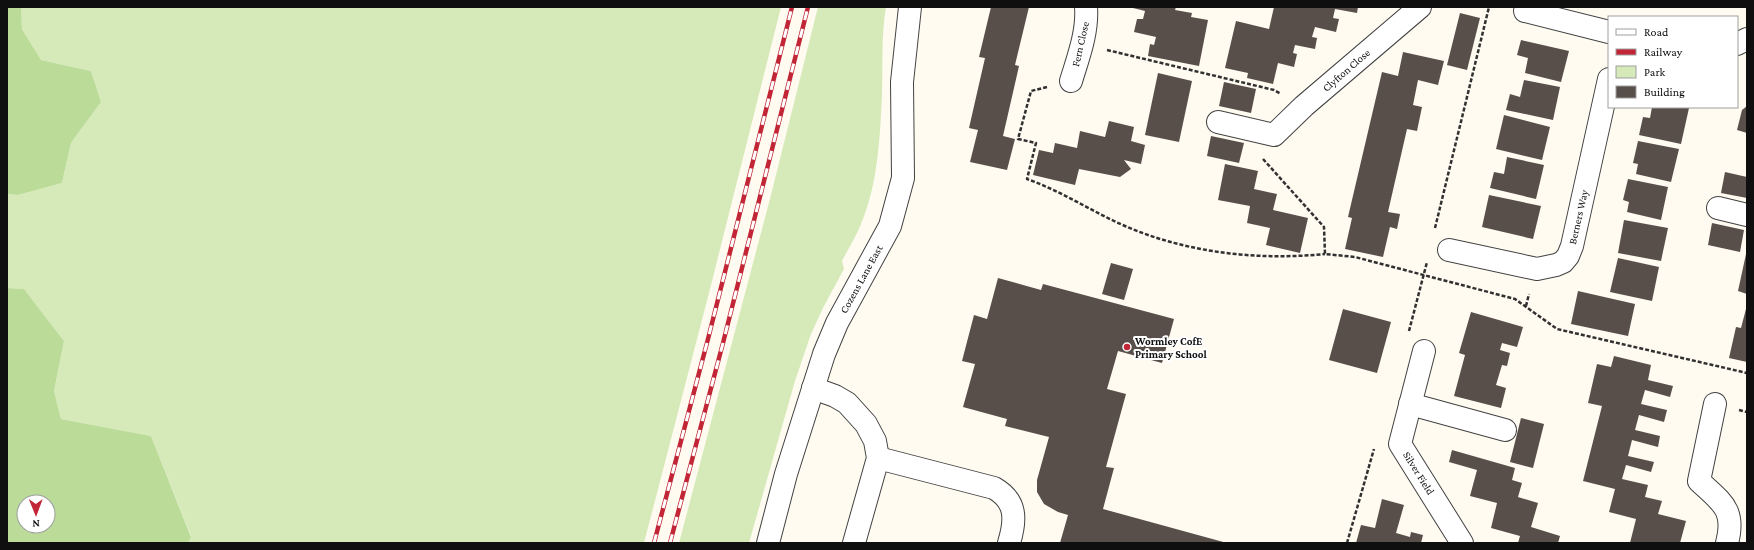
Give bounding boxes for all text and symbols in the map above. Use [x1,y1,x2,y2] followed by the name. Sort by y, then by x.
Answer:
[1608,16,1738,108] legend
[1069,20,1091,68] street label: Fern Close
[1644,25,1669,39] text: Road
[1644,45,1683,59] text: Railway
[1320,46,1373,95] street label: Clyfton Close
[1644,65,1666,79] text: Park
[1644,85,1685,99] text: Building
[1566,188,1591,246] street label: Berners Way
[837,243,885,315] street label: Cozens Lane East
[1134,335,1207,360] place label: Wormley CofE Primary School
[1122,342,1132,352] marker: Wormley CofE Primary School
[1401,449,1437,497] street label: Silver Field
[16,494,56,534] north arrow
[32,518,40,530] text: N

